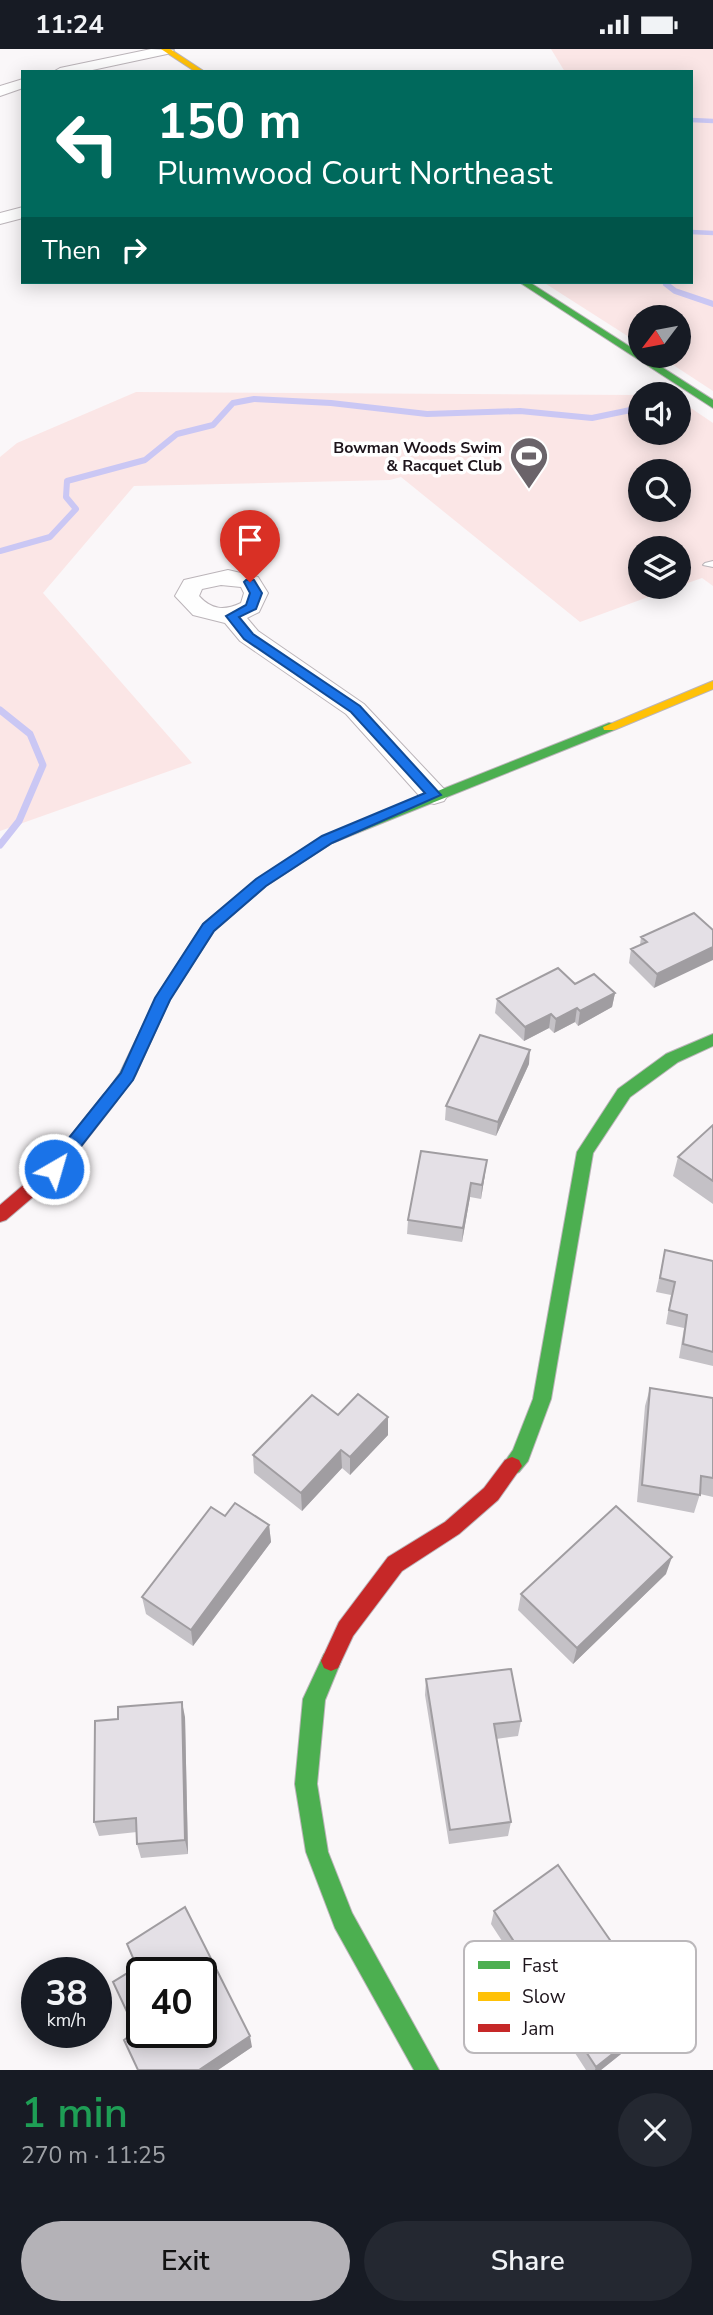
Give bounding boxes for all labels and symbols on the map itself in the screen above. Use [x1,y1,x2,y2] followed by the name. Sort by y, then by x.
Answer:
[628,305,691,367] north arrow
[508,435,550,490] sports icon: Bowman Woods Swim & Racquet Club
[333,437,502,477] place label: Bowman Woods Swim & Racquet Club
[220,510,280,582] pin
[17,1132,91,1206] position arrow
[464,1941,696,2053] legend
[522,1953,558,1979] text: Fast
[126,1957,217,2048] speed limit sign: 40
[522,1984,566,2010] text: Slow
[521,2016,555,2042] text: Jam

